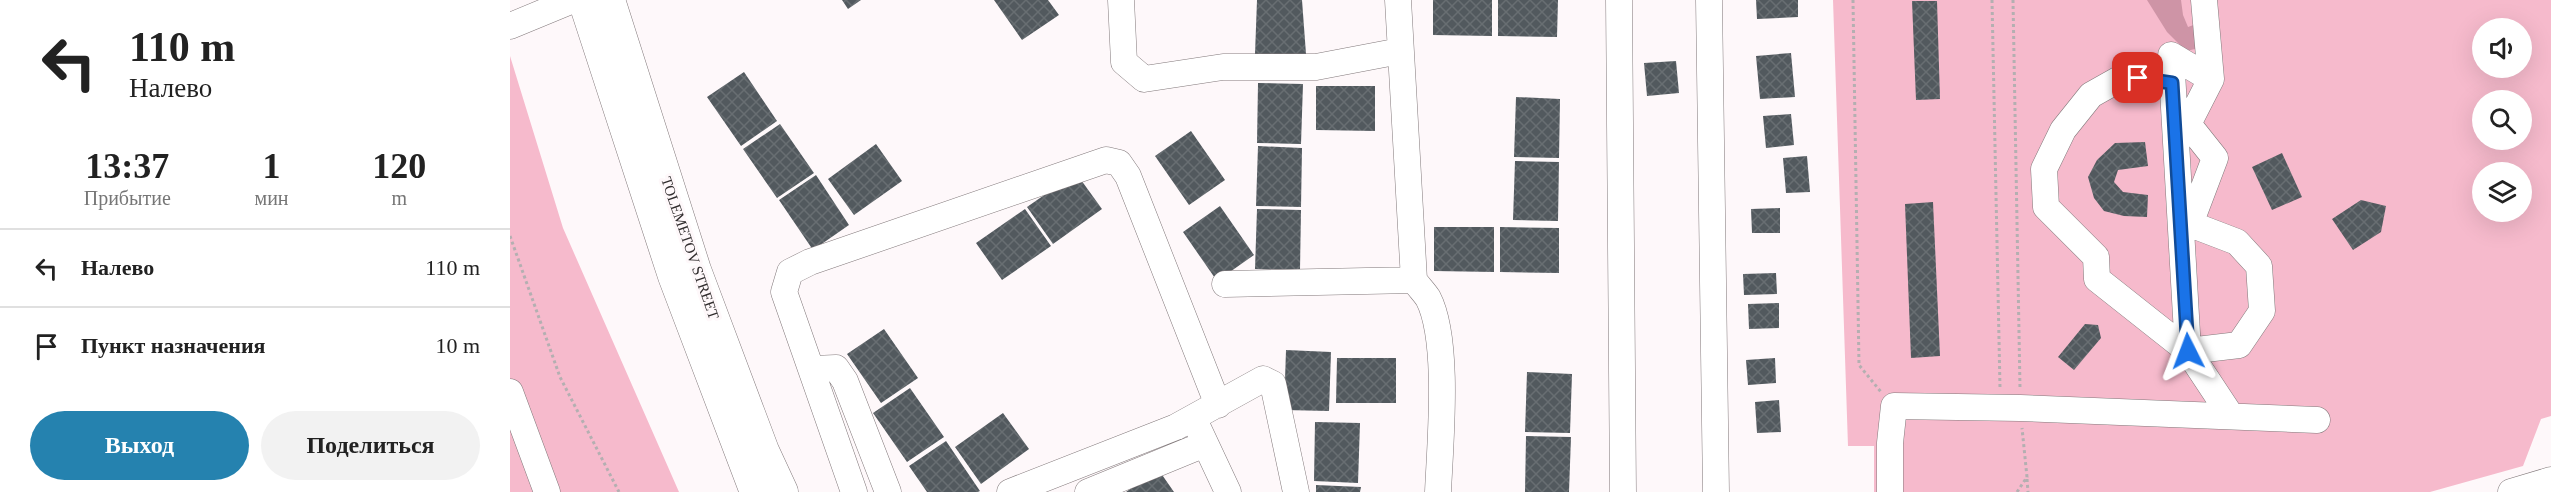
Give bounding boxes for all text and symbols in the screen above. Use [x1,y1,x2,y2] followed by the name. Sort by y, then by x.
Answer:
[2472,18,2532,222] map controls
[2472,18,2532,78] button: sound
[30,24,108,102] icon: left
[129,24,235,70] text: 110 m
[2112,52,2163,103] pin
[2121,61,2154,94] icon: arrive
[129,73,212,103] text: Налево
[2472,90,2532,150] button: search
[85,146,169,186] text: 13:37
[263,146,281,186] text: 1
[372,146,426,186] text: 120
[2472,162,2532,222] button: layers
[658,175,722,321] street label: TOLEMETOV STREET
[84,187,171,209] text: Прибытие
[255,187,289,209] text: мин
[391,187,407,209] text: m
[30,252,63,285] icon: left
[81,255,154,280] text: Налево
[425,255,480,280] text: 110 m
[2156,319,2220,383] position arrow
[30,330,63,363] icon: arrive
[81,333,266,358] text: Пункт назначения
[435,333,480,358] text: 10 m
[30,411,249,480] button: Выход
[261,411,480,480] button: Поделиться

